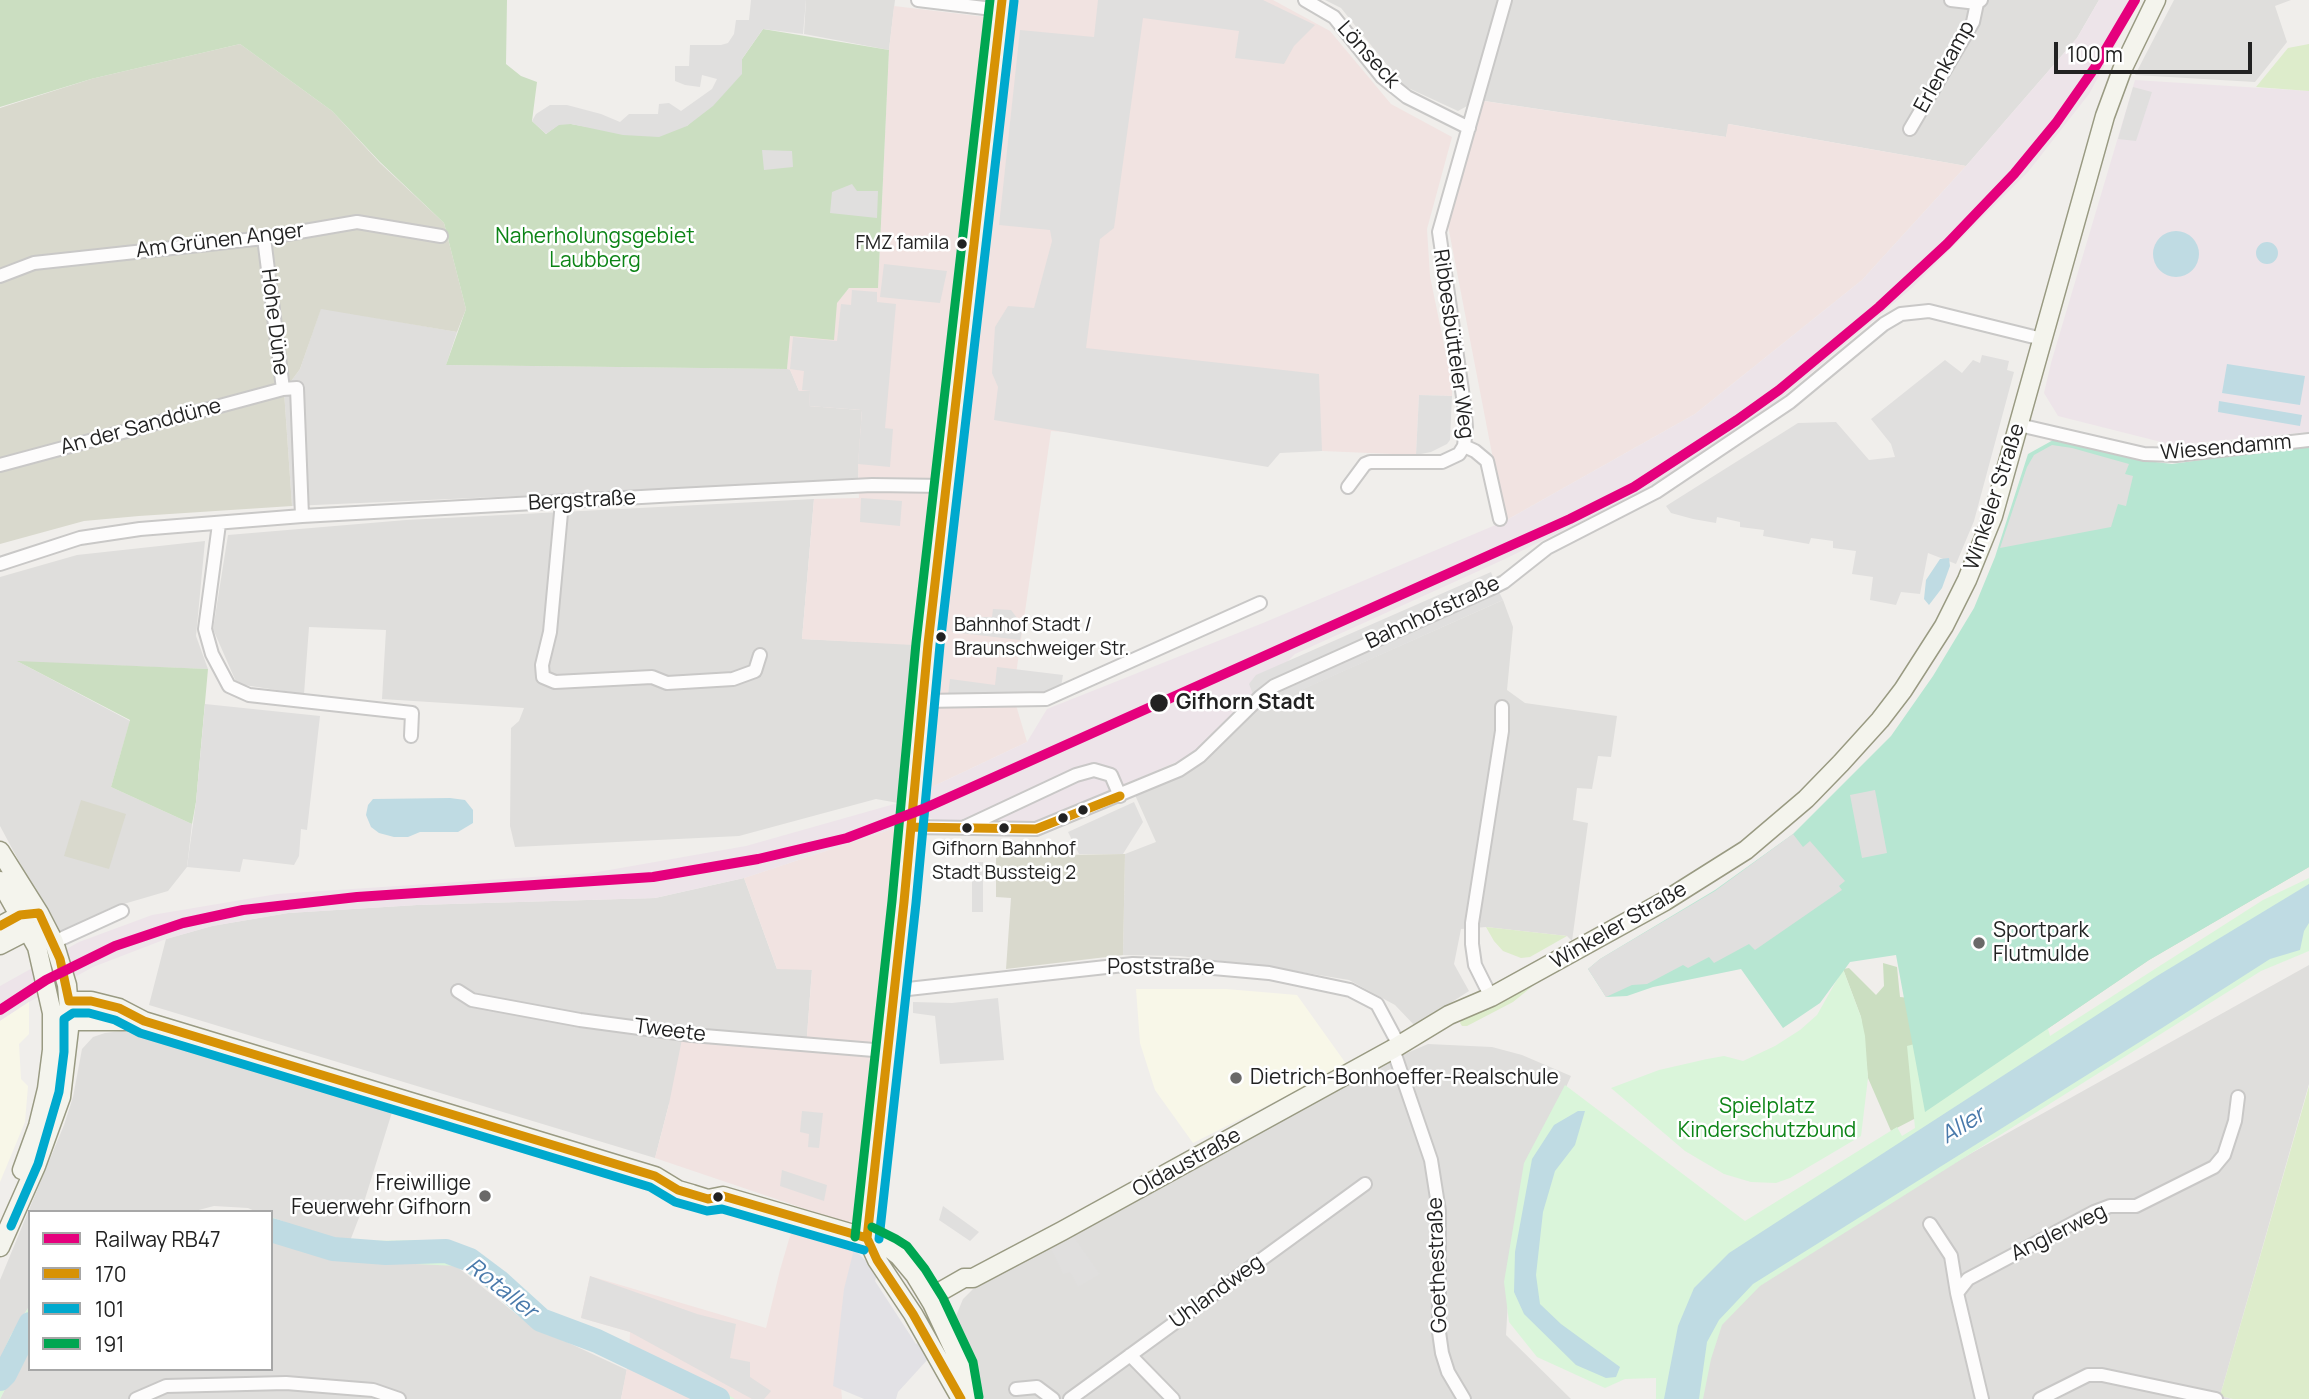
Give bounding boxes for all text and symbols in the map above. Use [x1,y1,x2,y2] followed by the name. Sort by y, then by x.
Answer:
[1332,16,1404,94] street label: Lönseck
[1909,17,1981,117] street label: Erlenkamp
[2057,28,2255,72] scale bar
[2067,40,2123,68] text: 100 m
[134,218,306,264] street label: Am Grünen Anger
[495,224,695,274] park label: Naherholungsgebiet Laubberg
[855,233,949,255] place label: FMZ famila
[955,237,969,251] marker: FMZ famila
[1427,248,1479,440] street label: Ribbesbütteler Weg
[255,267,293,377] street label: Hohe Düne
[58,393,224,461] street label: An der Sanddüne
[1959,420,2031,574] street label: Winkeler Straße
[2159,430,2293,466] street label: Wiesendamm
[528,486,636,516] street label: Bergstraße
[1362,571,1504,655] street label: Bahnhofstraße
[954,615,1129,659] place label: Bahnhof Stadt / Braunschweiger Str.
[934,630,948,644] marker: Bahnhof Stadt / Braunschweiger Str.
[1176,690,1315,716] place label: Gifhorn Stadt
[1148,692,1170,714] marker: Gifhorn Stadt
[1076,803,1090,817] unlabelled marker
[1056,811,1070,825] unlabelled marker
[960,821,974,835] unlabelled marker
[997,821,1011,835] marker: Gifhorn Bahnhof Stadt Bussteig 2
[932,839,1076,883] place label: Gifhorn Bahnhof Stadt Bussteig 2
[1546,877,1692,975] street label: Winkeler Straße
[1993,918,2089,968] place label: Sportpark Flutmulde
[1971,935,1987,951] marker: Sportpark Flutmulde
[1107,955,1215,981] street label: Poststraße
[633,1014,707,1048] street label: Tweete
[1250,1065,1559,1091] place label: Dietrich-Bonhoeffer-Realschule
[1228,1070,1244,1086] marker: Dietrich-Bonhoeffer-Realschule
[1678,1094,1856,1144] park label: Spielplatz Kinderschutzbund
[1936,1102,1990,1150] water label: Aller
[1129,1123,1245,1203] street label: Oldaustraße
[291,1171,471,1221] place label: Freiwillige Feuerwehr Gifhorn
[477,1188,493,1204] marker: Freiwillige Feuerwehr Gifhorn
[711,1190,725,1204] unlabelled marker
[1423,1197,1453,1333] street label: Goethestraße
[2007,1199,2111,1267] street label: Anglerweg
[28,1210,273,1371] legend
[95,1225,221,1253] text: Railway RB47
[1165,1250,1269,1334] street label: Uhlandweg
[460,1253,542,1325] water label: Rotaller
[95,1260,127,1288] text: 170
[95,1295,124,1323] text: 101
[95,1330,124,1358] text: 191

